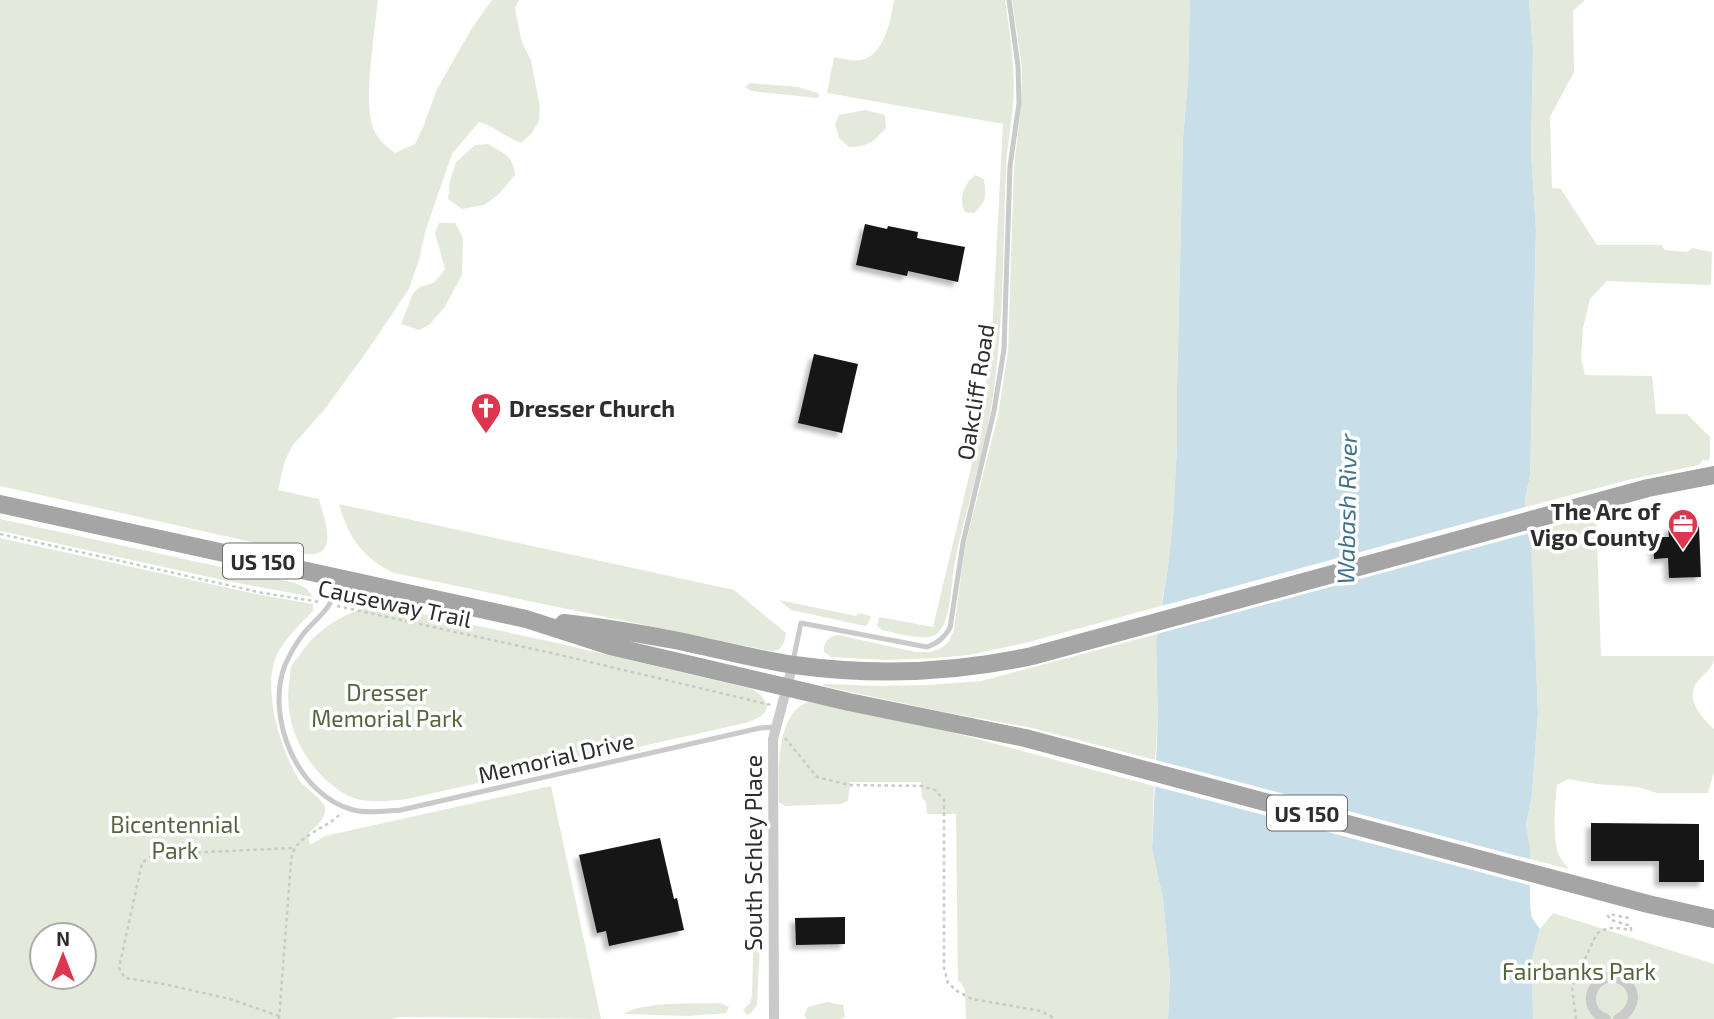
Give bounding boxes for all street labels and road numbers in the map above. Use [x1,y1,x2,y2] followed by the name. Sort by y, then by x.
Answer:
[950,322,1000,462] street label: Oakcliff Road
[223,544,303,578] road number: US 150
[316,573,474,633] street label: Causeway Trail
[475,725,637,789] street label: Memorial Drive
[739,755,767,951] street label: South Schley Place
[1267,796,1347,830] road number: US 150

